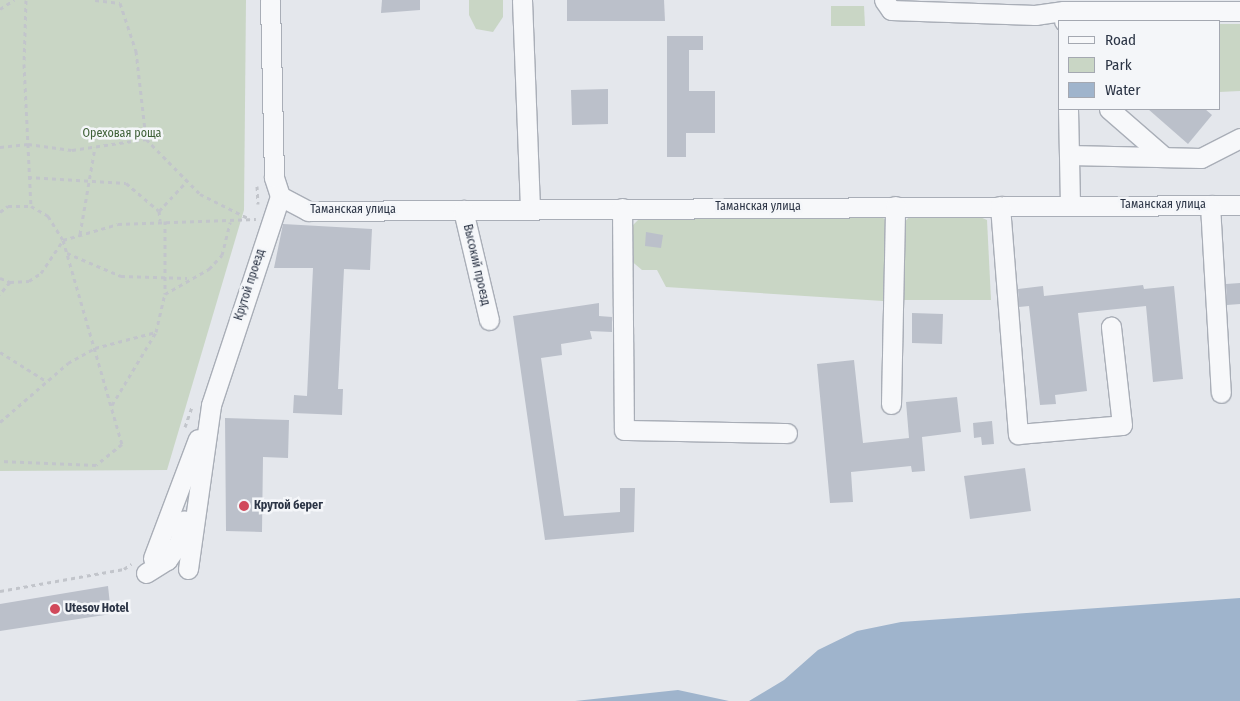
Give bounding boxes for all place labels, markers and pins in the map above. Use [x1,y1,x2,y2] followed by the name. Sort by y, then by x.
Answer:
[254,499,323,513] place label: Крутой берег
[238,500,250,512] marker: Крутой берег
[65,602,129,616] place label: Utesov Hotel
[49,603,61,615] marker: Utesov Hotel

